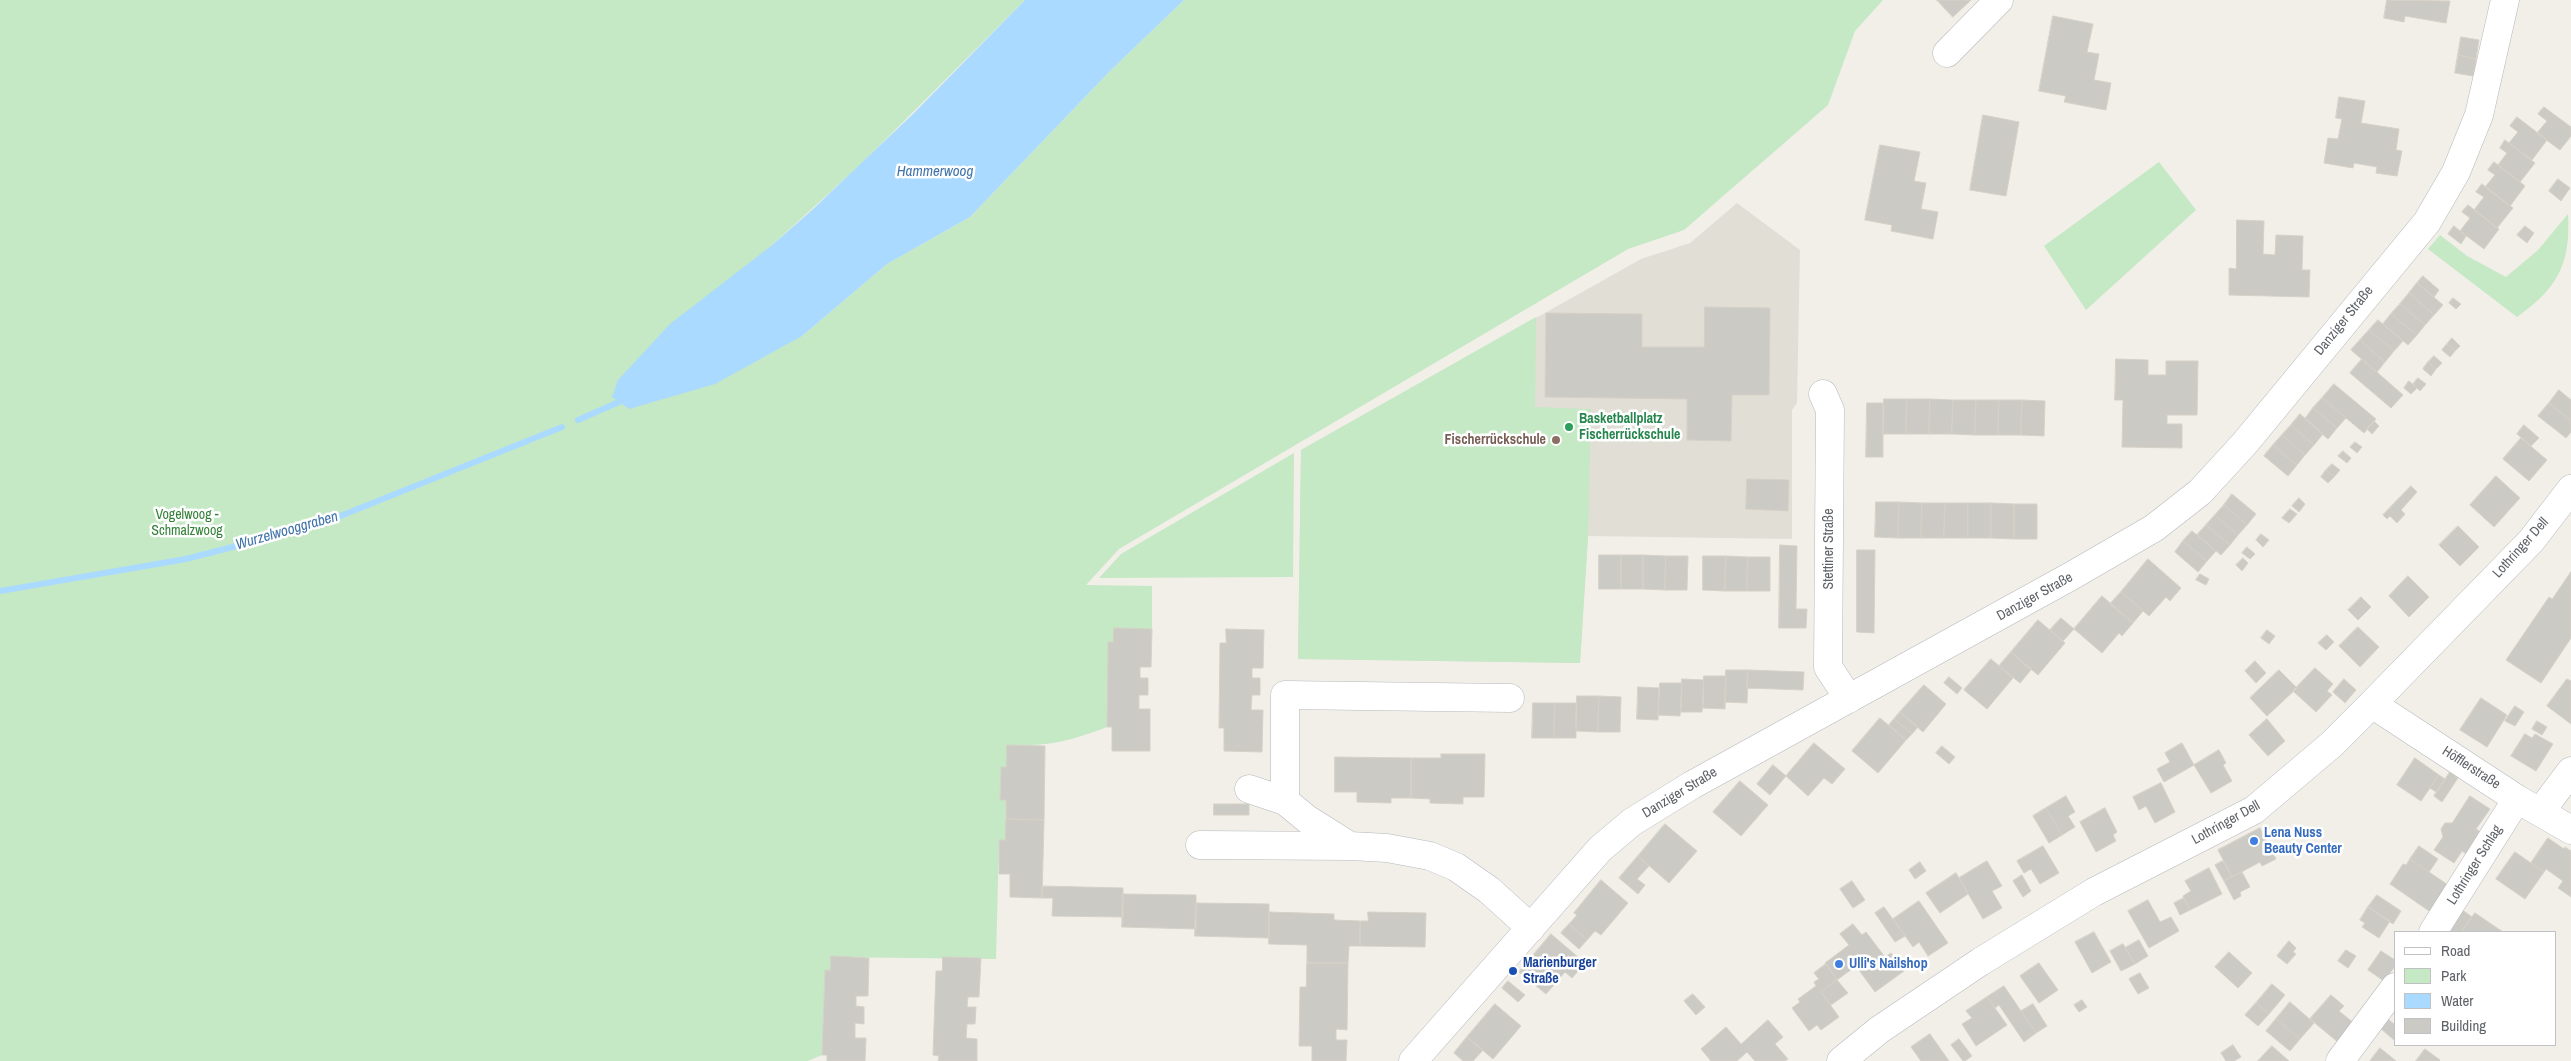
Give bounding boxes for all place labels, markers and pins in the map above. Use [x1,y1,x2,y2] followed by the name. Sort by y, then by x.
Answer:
[1579,411,1680,444] place label: Basketballplatz Fischerrückschule
[1563,421,1575,433] marker: Basketballplatz Fischerrückschule
[1445,432,1546,448] place label: Fischerrückschule
[1550,434,1562,446] marker: Fischerrückschule
[2264,825,2342,858] place label: Lena Nuss Beauty Center
[2248,835,2260,847] marker: Lena Nuss Beauty Center
[1523,955,1596,988] place label: Marienburger Straße
[1849,956,1928,972] place label: Ulli's Nailshop
[1833,958,1845,970] marker: Ulli's Nailshop
[1507,965,1519,977] marker: Marienburger Straße

